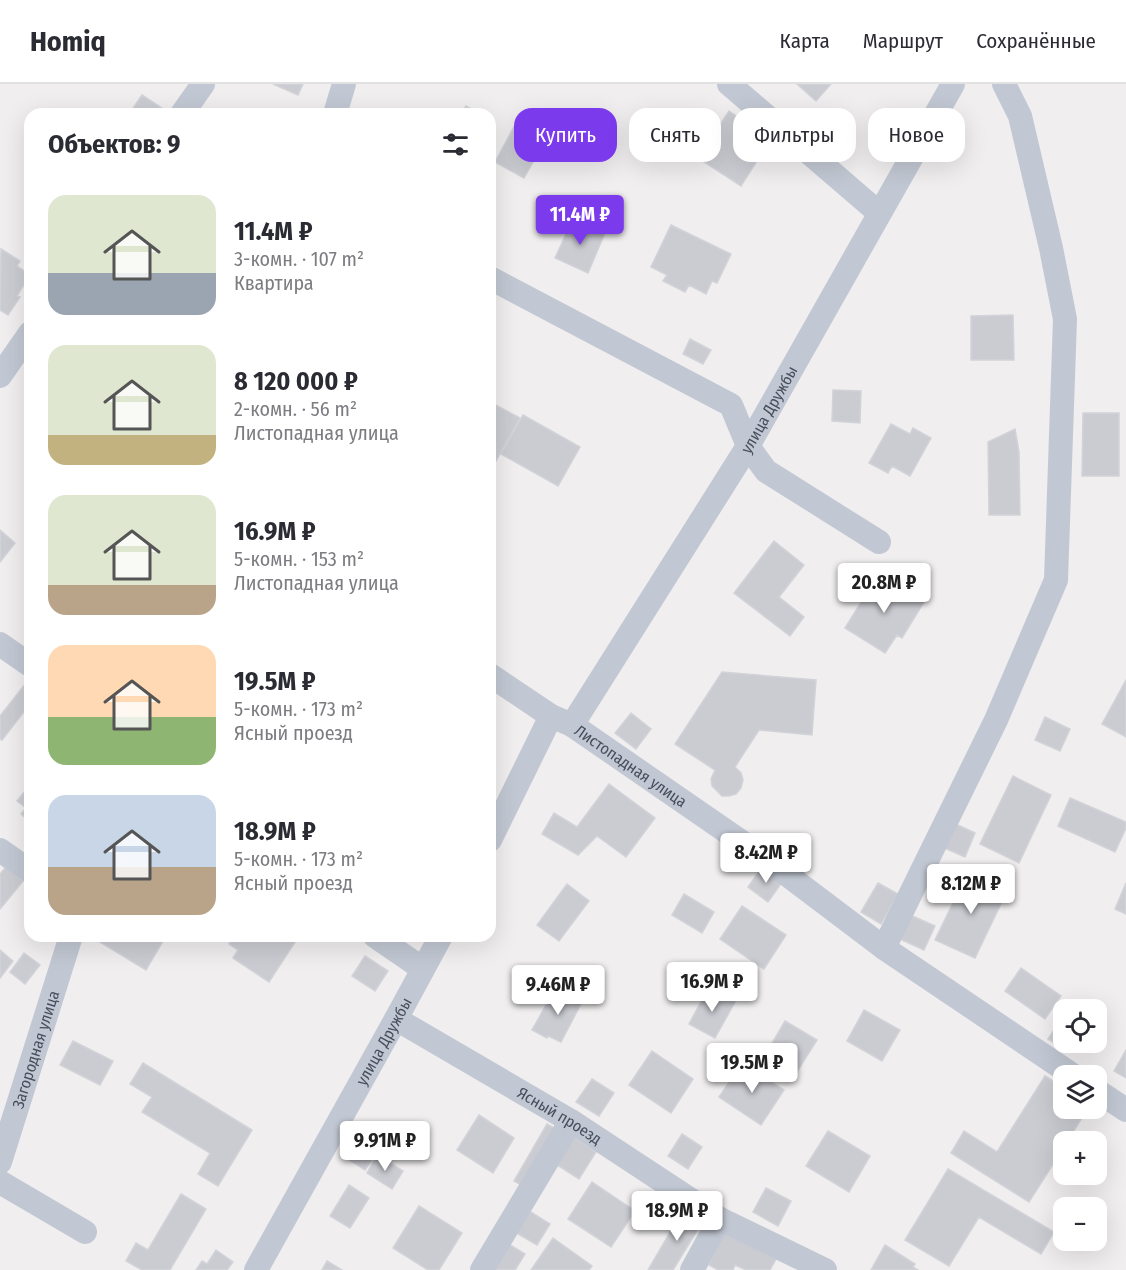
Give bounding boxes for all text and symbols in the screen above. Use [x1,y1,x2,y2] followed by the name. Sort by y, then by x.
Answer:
[30,25,106,58] text: Homiq
[780,28,830,54] text: Карта
[863,28,943,54] text: Маршрут
[976,28,1096,54] text: Сохранённые
[514,108,617,162] chip: Купить
[629,108,721,162] chip: Снять
[733,108,856,162] chip: Фильтры
[868,108,965,162] chip: Новое
[439,128,472,161] icon: filters
[48,129,181,160] text: Объектов: 9
[525,195,635,246] pin: 11.4M ₽
[550,202,610,226] text: 11.4M ₽
[234,216,312,247] text: 11.4M ₽
[96,219,168,291] icon: home
[234,247,364,271] text: 3-комн. · 107 m²
[234,271,314,295] text: Квартира
[736,362,801,457] street label: улица Дружбы
[234,366,358,397] text: 8 120 000 ₽
[96,369,168,441] icon: home
[234,397,357,421] text: 2-комн. · 56 m²
[234,421,399,445] text: Листопадная улица
[234,516,316,547] text: 16.9M ₽
[96,519,168,591] icon: home
[234,547,364,571] text: 5-комн. · 153 m²
[829,563,939,614] pin: 20.8M ₽
[852,570,916,594] text: 20.8M ₽
[234,571,399,595] text: Листопадная улица
[234,666,316,697] text: 19.5M ₽
[96,669,168,741] icon: home
[234,697,363,721] text: 5-комн. · 173 m²
[571,720,691,811] street label: Листопадная улица
[234,721,353,745] text: Ясный проезд
[234,816,316,847] text: 18.9M ₽
[96,819,168,891] icon: home
[711,833,821,884] pin: 8.42M ₽
[734,840,798,864] text: 8.42M ₽
[234,847,363,871] text: 5-комн. · 173 m²
[916,864,1026,915] pin: 8.12M ₽
[234,871,353,895] text: Ясный проезд
[941,871,1001,895] text: 8.12M ₽
[657,962,767,1013] pin: 16.9M ₽
[503,965,613,1016] pin: 9.46M ₽
[681,969,743,993] text: 16.9M ₽
[526,972,590,996] text: 9.46M ₽
[8,988,63,1111] street label: Загородная улица
[352,994,415,1088] street label: улица Дружбы
[1053,999,1107,1251] map controls
[1053,999,1107,1053] button: locate
[697,1043,807,1094] pin: 19.5M ₽
[721,1050,783,1074] text: 19.5M ₽
[1053,1065,1107,1119] button: layers
[514,1083,605,1148] street label: Ясный проезд
[330,1121,440,1172] pin: 9.91M ₽
[354,1128,416,1152] text: 9.91M ₽
[1053,1131,1107,1185] button: +
[622,1191,732,1242] pin: 18.9M ₽
[1053,1197,1107,1251] button: −
[646,1198,708,1222] text: 18.9M ₽

